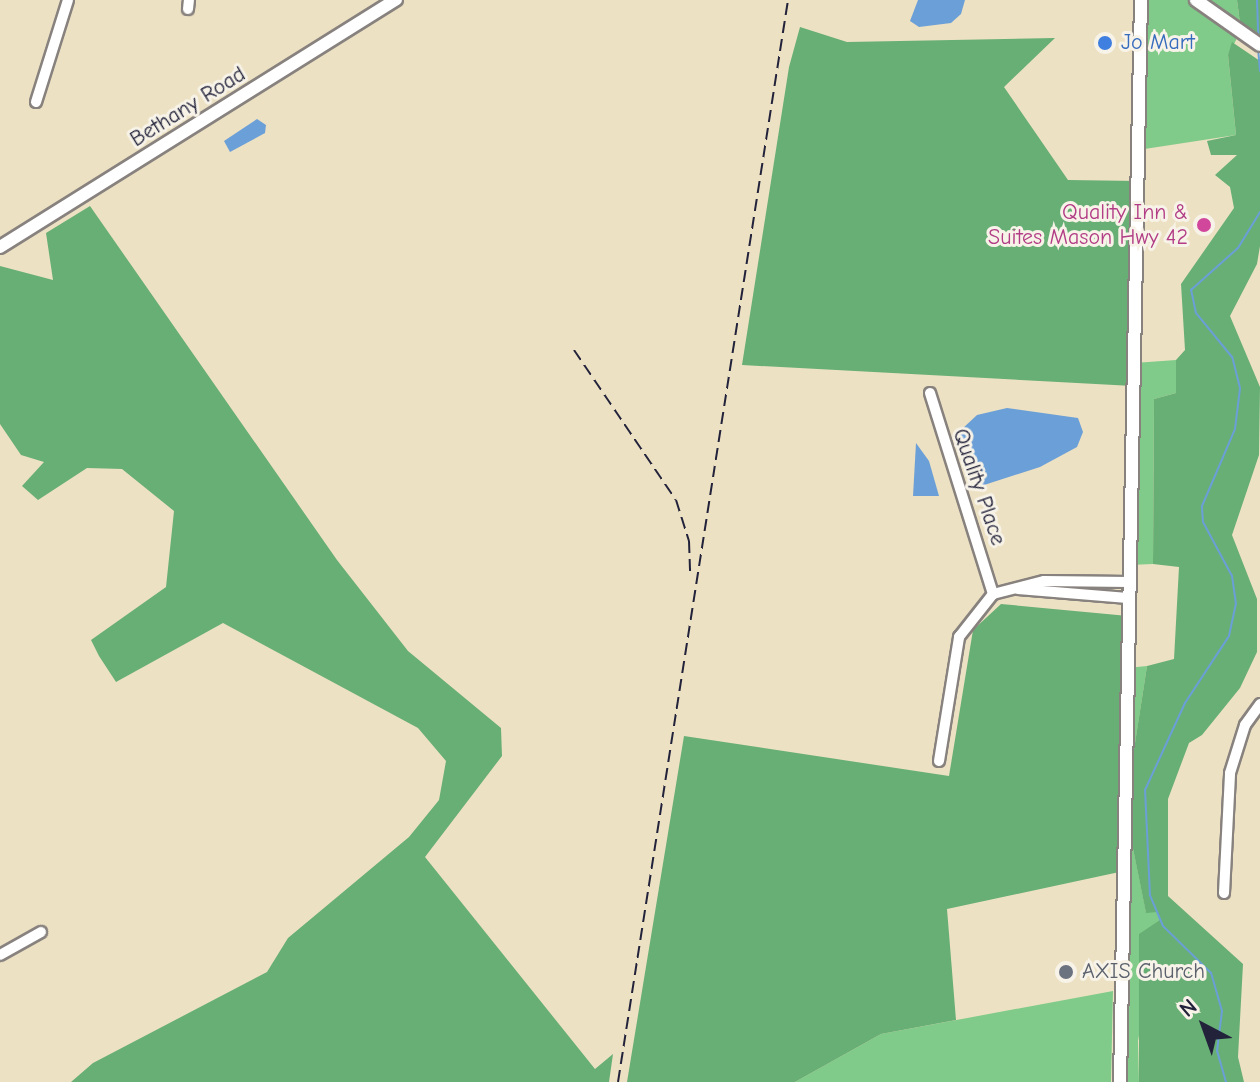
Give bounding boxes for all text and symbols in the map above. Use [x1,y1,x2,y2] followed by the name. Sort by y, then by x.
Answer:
[1121,30,1195,56] place label: Jo Mart
[1096,34,1114,52] marker: Jo Mart
[125,61,251,153] street label: Bethany Road
[988,199,1188,250] place label: Quality Inn & Suites Mason Hwy 42
[1195,216,1213,234] marker: Quality Inn & Suites Mason Hwy 42
[947,425,1011,549] street label: Quality Place
[1082,959,1205,985] place label: AXIS Church
[1057,963,1075,981] marker: AXIS Church
[1164,986,1244,1066] north arrow
[1174,993,1202,1022] text: N

